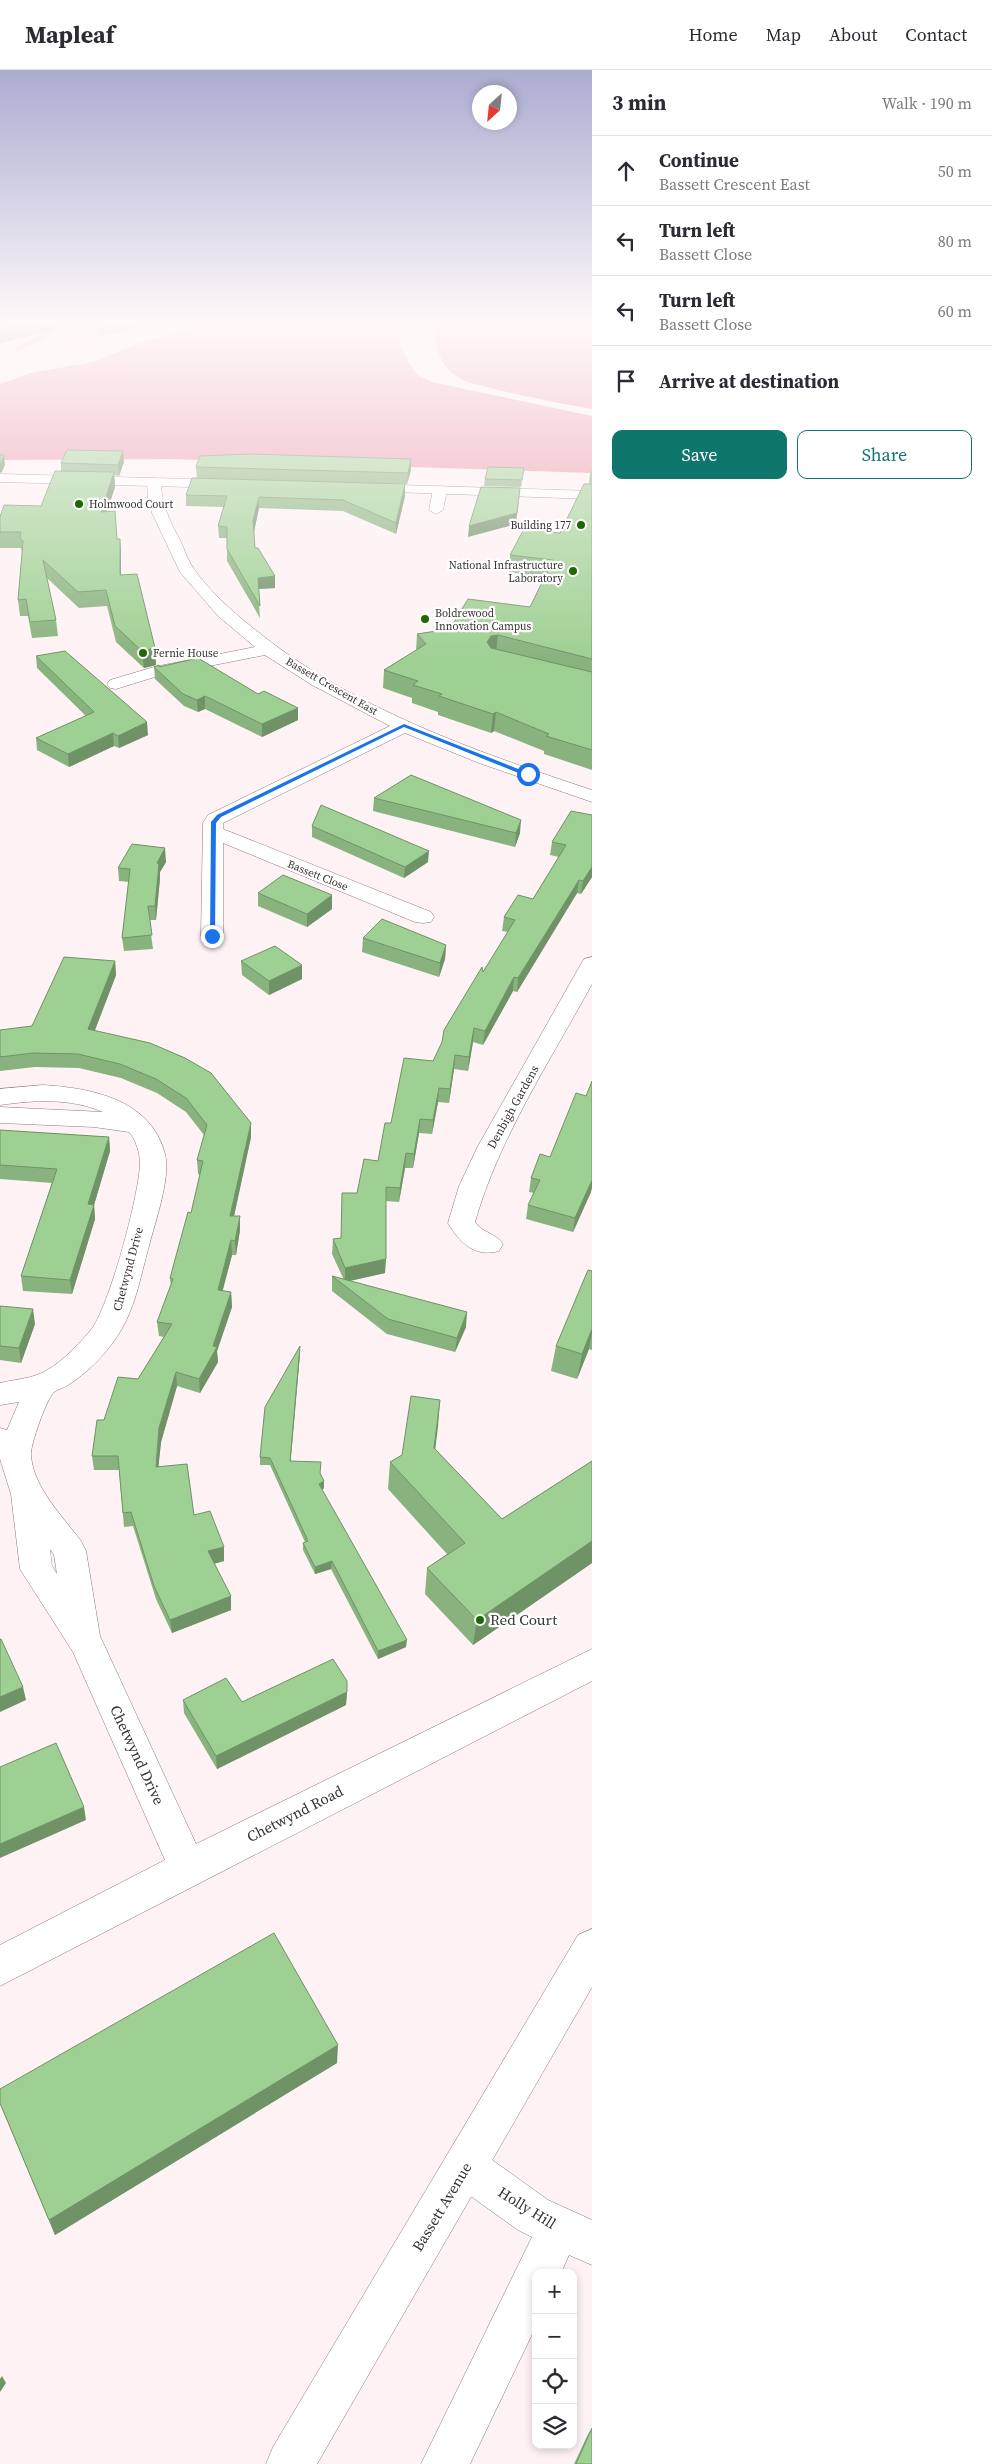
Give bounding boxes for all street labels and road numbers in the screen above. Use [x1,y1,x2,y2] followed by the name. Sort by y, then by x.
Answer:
[283,654,381,719] street label: Bassett Crescent East
[285,856,351,895] street label: Bassett Close
[483,1062,543,1152] street label: Denbigh Gardens
[109,1225,147,1313] street label: Chetwynd Drive
[105,1702,170,1808] street label: Chetwynd Drive
[243,1780,347,1847] street label: Chetwynd Road
[407,2158,477,2255] street label: Bassett Avenue
[494,2181,561,2234] street label: Holly Hill

